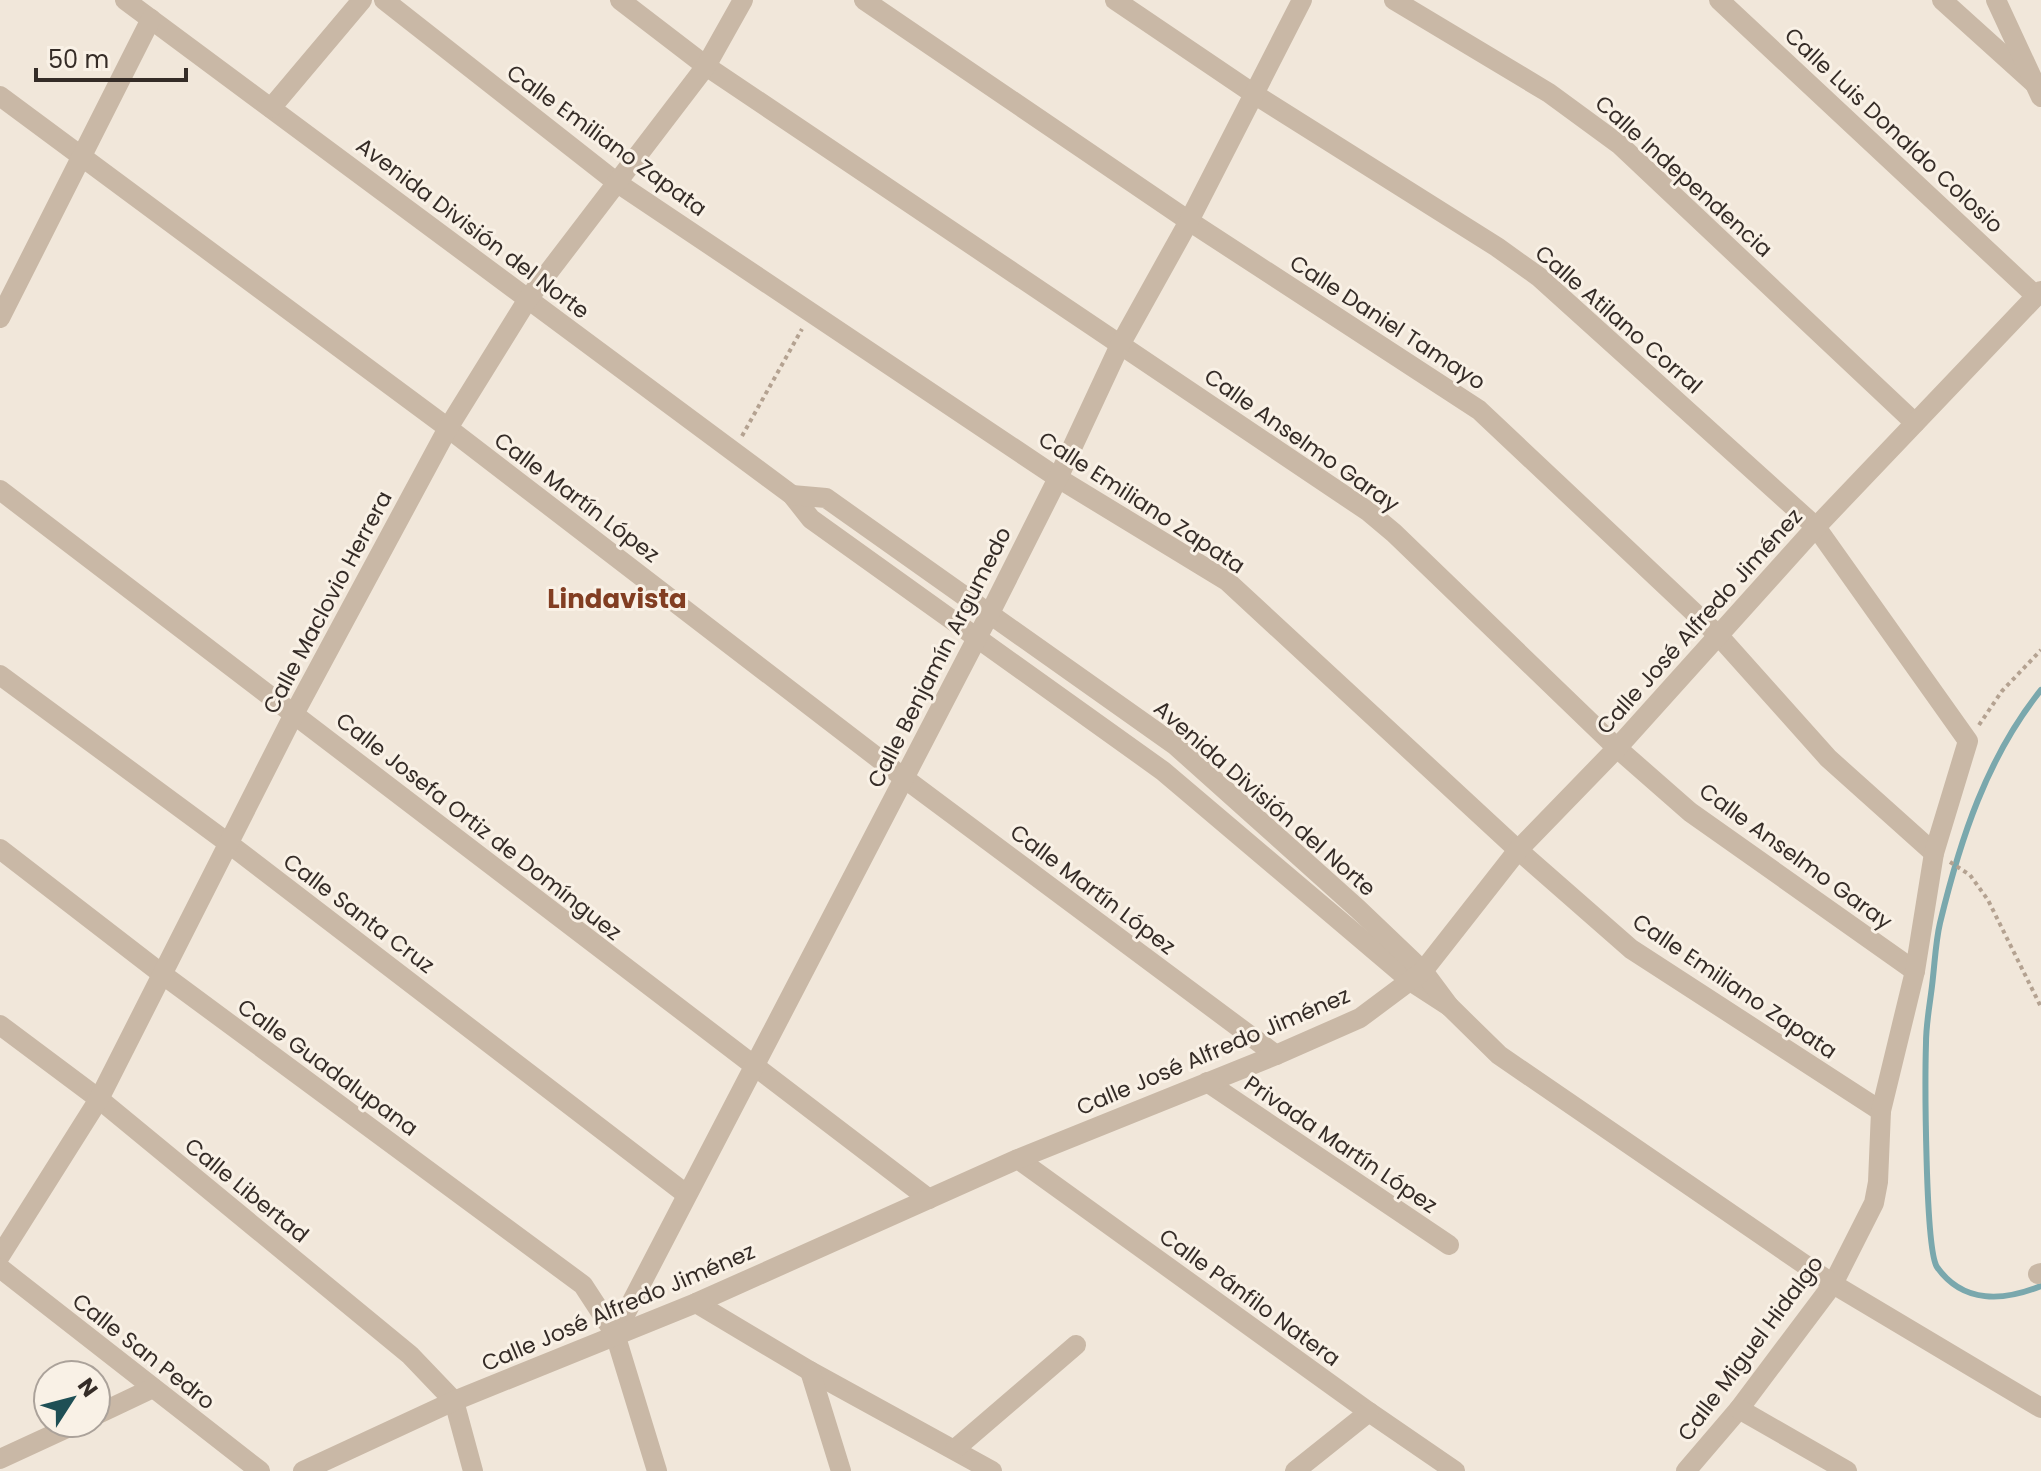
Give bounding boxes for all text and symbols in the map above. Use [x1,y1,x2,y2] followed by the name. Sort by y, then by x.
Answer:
[1777,21,2010,240] street label: Calle Luis Donaldo Colosio
[36,32,186,82] scale bar
[48,43,109,76] text: 50 m
[500,57,713,224] street label: Calle Emiliano Zapata
[1588,88,1779,265] street label: Calle Independencia
[350,130,596,326] street label: Avenida División del Norte
[1528,238,1709,401] street label: Calle Atilano Corral
[1284,247,1492,397] street label: Calle Daniel Tamayo
[1198,361,1406,520] street label: Calle Anselmo Garay
[1032,424,1251,581] street label: Calle Emiliano Zapata
[488,425,666,570] street label: Calle Martín López
[255,485,399,719] street label: Calle Maclovio Herrera
[1589,502,1809,741] street label: Calle José Alfredo Jiménez
[860,521,1019,793] street label: Calle Benjamín Argumedo
[547,581,687,617] district label: Lindavista
[1147,693,1382,903] street label: Avenida División del Norte
[329,705,628,948] street label: Calle Josefa Ortiz de Domínguez
[1693,776,1899,937] street label: Calle Anselmo Garay
[1004,817,1182,962] street label: Calle Martín López
[277,846,441,981] street label: Calle Santa Cruz
[1626,906,1843,1067] street label: Calle Emiliano Zapata
[1072,980,1355,1123] street label: Calle José Alfredo Jiménez
[231,991,424,1143] street label: Calle Guadalupana
[1238,1068,1443,1221] street label: Privada Martín López
[178,1131,315,1250] street label: Calle Libertad
[1153,1221,1347,1374] street label: Calle Pánfilo Natera
[477,1236,760,1379] street label: Calle José Alfredo Jiménez
[1670,1249,1831,1448] street label: Calle Miguel Hidalgo
[66,1286,222,1417] street label: Calle San Pedro
[32,1359,112,1439] north arrow
[70,1372,105,1403] text: N

